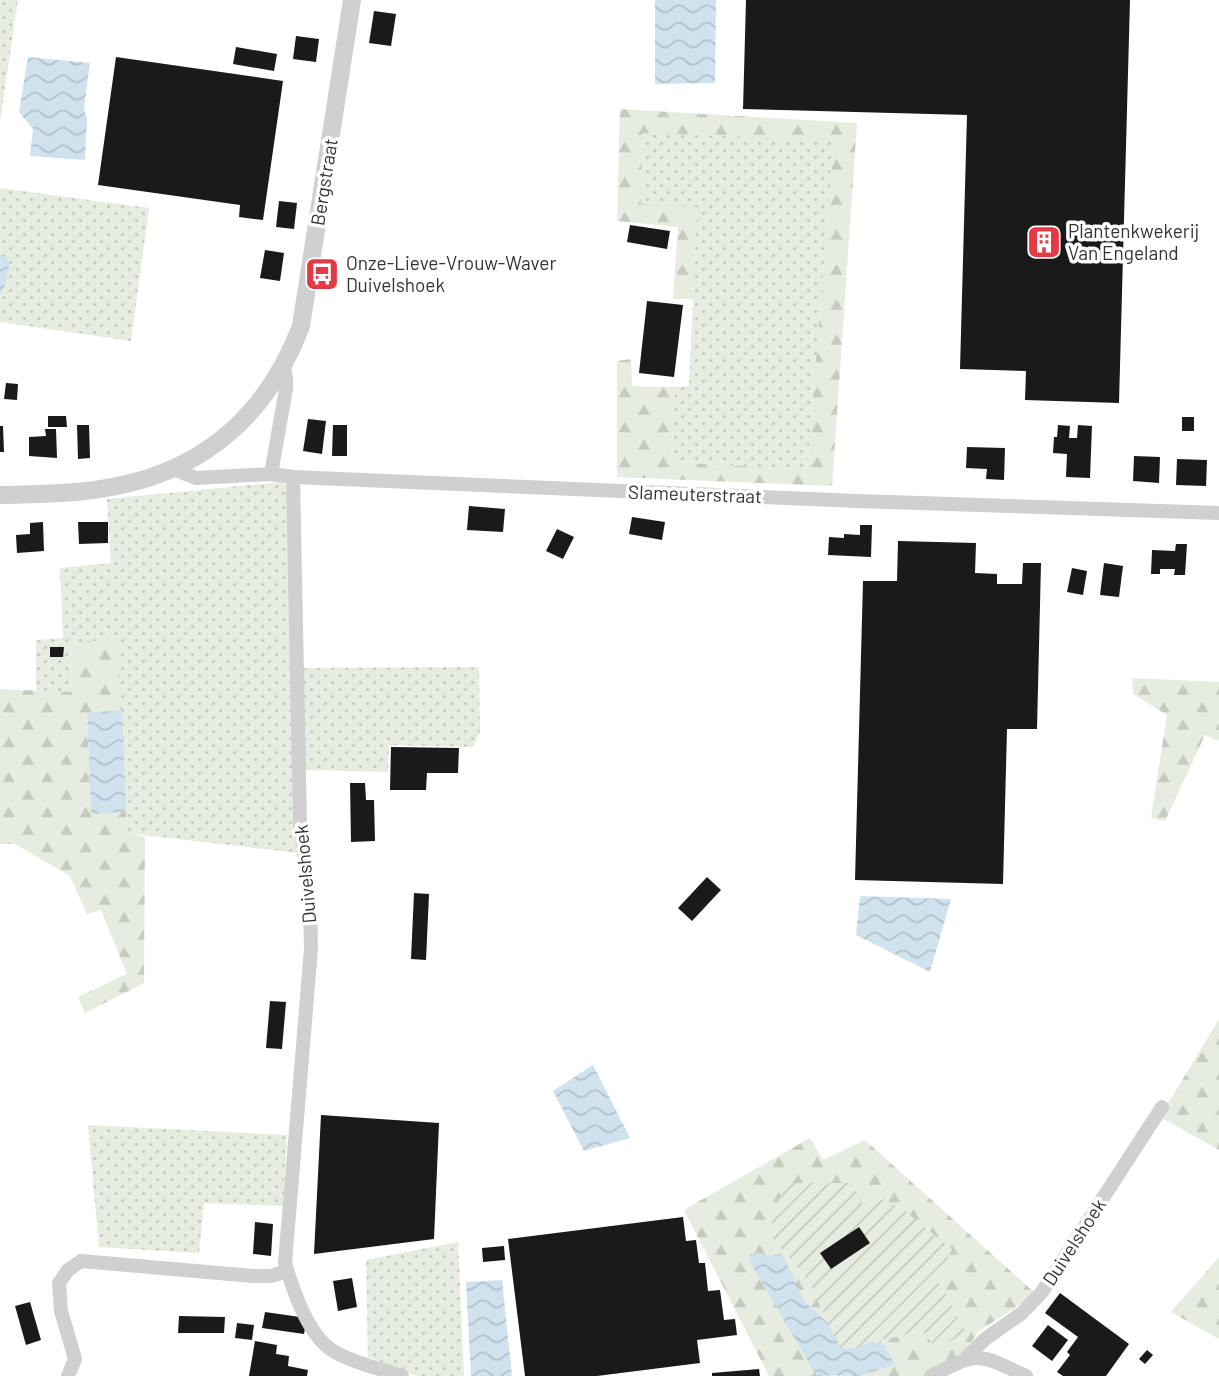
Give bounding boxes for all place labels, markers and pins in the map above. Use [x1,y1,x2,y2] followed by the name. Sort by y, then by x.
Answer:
[1068,219,1199,264] place label: Plantenkwekerij Van Engeland
[1025,223,1063,261] building icon: Plantenkwekerij Van Engeland
[346,251,556,296] place label: Onze-Lieve-Vrouw-Waver Duivelshoek
[303,255,341,293] bus stop icon: Onze-Lieve-Vrouw-Waver Duivelshoek

